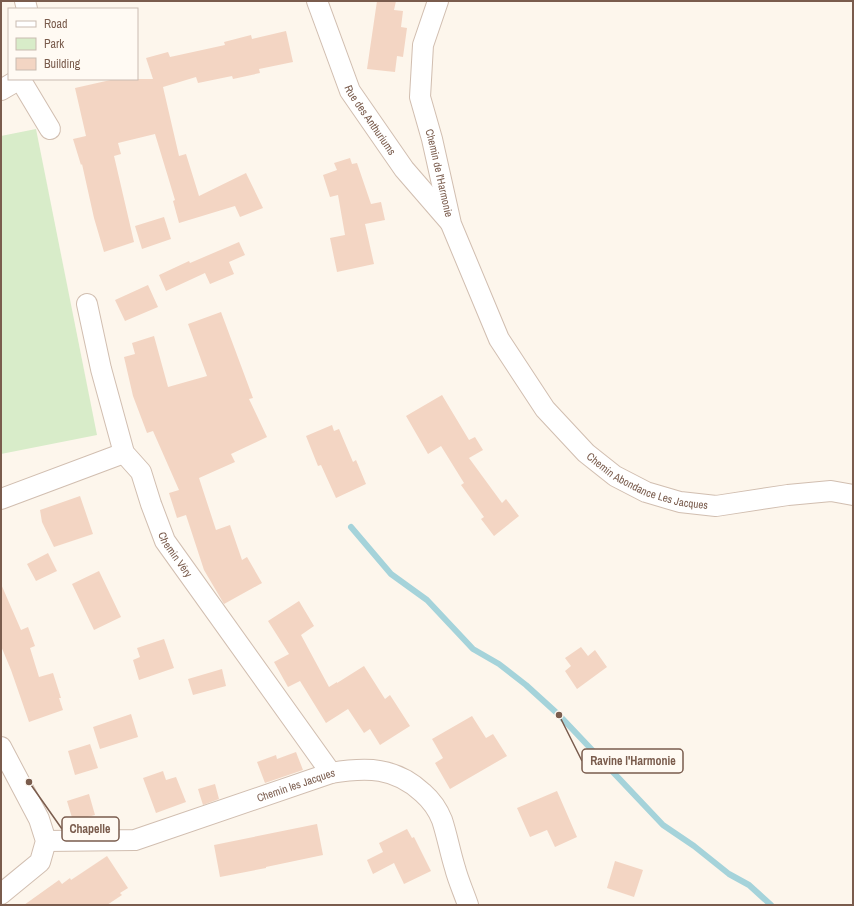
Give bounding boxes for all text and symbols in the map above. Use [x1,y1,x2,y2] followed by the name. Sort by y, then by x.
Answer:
[8,8,138,80] legend
[44,16,68,32] text: Road
[44,36,64,52] text: Park
[44,56,81,72] text: Building
[341,83,399,158] street label: Rue des Anthuriums
[422,127,456,218] street label: Chemin de l'Harmonie
[584,449,709,512] street label: Chemin Abondance Les Jacques
[155,530,196,580] street label: Chemin Véry
[582,749,683,773] callout: Ravine l'Harmonie
[590,753,676,769] text: Ravine l'Harmonie
[255,765,336,805] street label: Chemin les Jacques
[62,817,119,841] callout: Chapelle
[69,821,111,837] text: Chapelle

